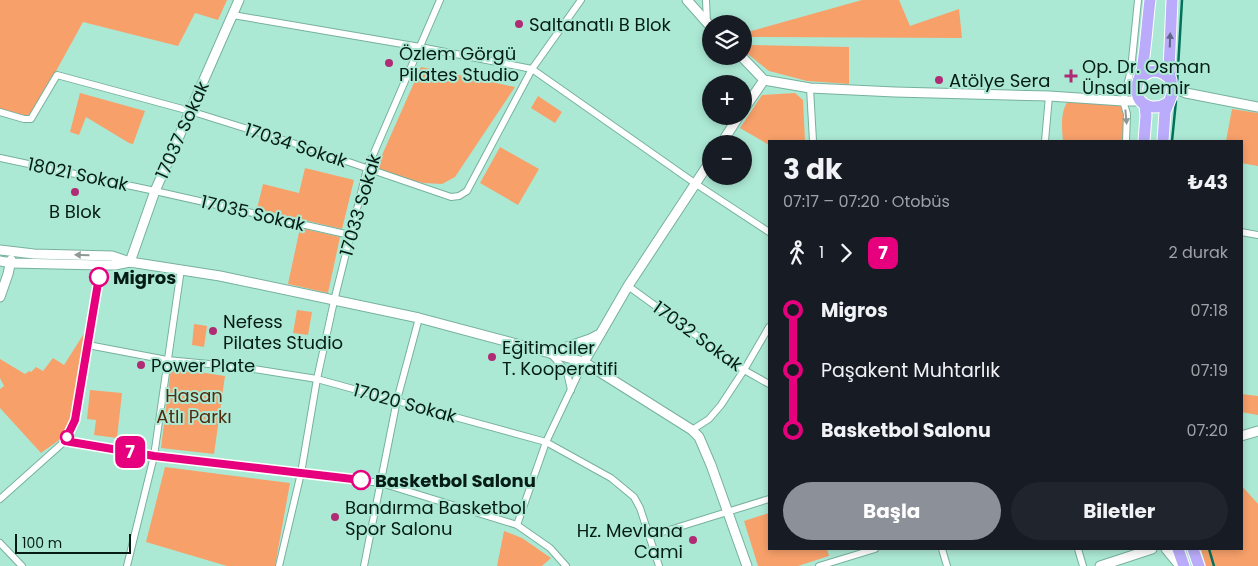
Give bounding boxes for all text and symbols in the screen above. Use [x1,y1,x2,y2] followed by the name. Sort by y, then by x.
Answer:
[529,12,672,37] place label: Saltanatlı B Blok
[702,15,752,185] map controls
[702,15,752,65] button: layers
[513,18,525,30] marker: Saltanatlı B Blok
[1167,32,1175,48] one-way arrow
[399,41,519,87] place label: Özlem Görgü Pilates Studio
[1082,54,1211,100] place label: Op. Dr. Osman Ünsal Demir
[383,57,395,69] marker: Özlem Görgü Pilates Studio
[949,68,1050,93] place label: Atölye Sera
[1064,69,1078,83] marker: Op. Dr. Osman Ünsal Demir
[933,74,945,86] marker: Atölye Sera
[702,75,752,125] button: +
[149,76,215,183] street label: 17037 Sokak
[1122,109,1130,125] one-way arrow
[242,117,351,174] street label: 17034 Sokak
[702,135,752,185] button: −
[333,150,387,259] street label: 17033 Sokak
[783,150,842,189] text: 3 dk
[25,151,131,197] street label: 18021 Sokak
[1188,169,1228,196] text: ₺43
[69,186,81,198] marker: B Blok
[198,189,308,237] street label: 17035 Sokak
[783,190,950,213] text: 07:17 – 07:20 · Otobüs
[49,199,102,224] place label: B Blok
[783,239,811,267] icon: walk
[832,239,860,267] icon: forward
[878,240,888,265] text: 7
[819,241,824,264] text: 1
[1168,241,1228,264] text: 2 durak
[74,251,90,259] one-way arrow
[113,265,176,290] place label: Migros
[89,267,109,287] marker: Migros
[648,295,749,378] street label: 17032 Sokak
[821,297,888,324] text: Migros
[1191,299,1228,322] text: 07:18
[223,309,343,355] place label: Nefess Pilates Studio
[207,325,219,337] marker: Nefess Pilates Studio
[502,335,618,381] place label: Eğitimciler T. Kooperatifi
[486,351,498,363] marker: Eğitimciler T. Kooperatifi
[151,353,255,378] place label: Power Plate
[821,357,1000,384] text: Paşakent Muhtarlık
[135,359,147,371] marker: Power Plate
[1191,359,1228,382] text: 07:19
[350,377,460,429] street label: 17020 Sokak
[156,383,232,429] park label: Hasan Atlı Parkı
[821,417,991,444] text: Basketbol Salonu
[1187,419,1228,442] text: 07:20
[60,430,74,444] unlabelled marker
[114,436,146,468] line badge: 7
[125,439,135,464] text: 7
[375,468,536,493] place label: Basketbol Salonu
[351,470,371,490] marker: Basketbol Salonu
[783,482,1001,540] button: Başla
[1011,482,1228,540] button: Biletler
[345,495,526,541] place label: Bandırma Basketbol Spor Salonu
[329,511,341,523] marker: Bandırma Basketbol Spor Salonu
[577,518,683,564] place label: Hz. Mevlana Cami
[15,531,131,554] scale bar
[22,533,62,553] text: 100 m
[687,534,699,546] marker: Hz. Mevlana Cami

